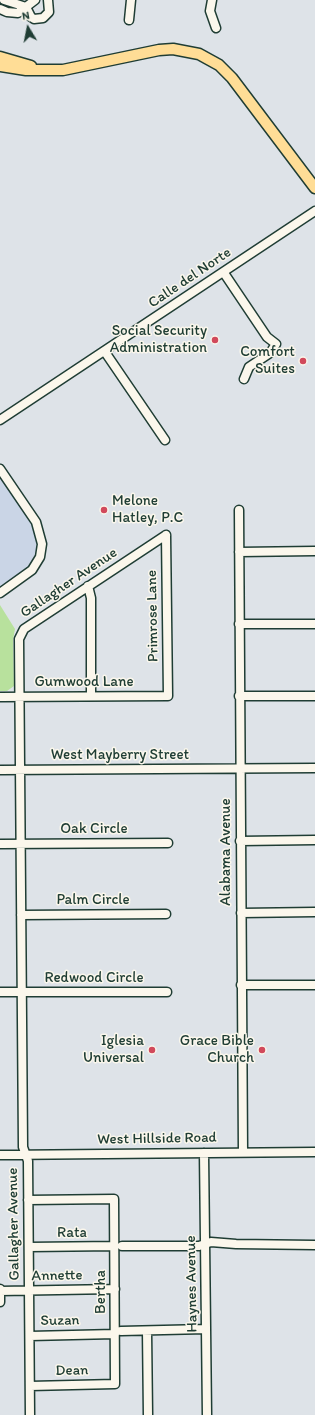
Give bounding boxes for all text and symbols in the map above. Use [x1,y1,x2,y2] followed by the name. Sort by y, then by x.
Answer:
[8,8,48,48] north arrow
[21,9,31,23] text: N
[145,244,235,312] street label: Calle del Norte
[110,322,207,357] place label: Social Security Administration
[210,335,220,345] marker: Social Security Administration
[240,343,295,378] place label: Comfort Suites
[298,356,308,366] marker: Comfort Suites
[112,492,183,527] place label: Melone Hatley, P.C
[99,505,109,515] marker: Melone Hatley, P.C
[17,544,121,622] street label: Gallagher Avenue
[143,570,163,662] street label: Primrose Lane
[34,673,134,691] street label: Gumwood Lane
[51,746,189,764] street label: West Mayberry Street
[217,798,235,906] street label: Alabama Avenue
[60,820,128,838] street label: Oak Circle
[56,891,130,909] street label: Palm Circle
[44,969,144,987] street label: Redwood Circle
[83,1032,144,1067] place label: Iglesia Universal
[180,1032,254,1067] place label: Grace Bible Church
[147,1045,157,1055] marker: Iglesia Universal
[257,1045,267,1055] marker: Grace Bible Church
[97,1129,217,1149] street label: West Hillside Road
[4,1167,24,1281] street label: Gallagher Avenue
[57,1224,87,1242] street label: Rata
[182,1235,202,1333] street label: Haynes Avenue
[31,1267,83,1285] street label: Annette
[92,1270,110,1314] street label: Bertha
[40,1312,80,1330] street label: Suzan
[55,1362,89,1380] street label: Dean

